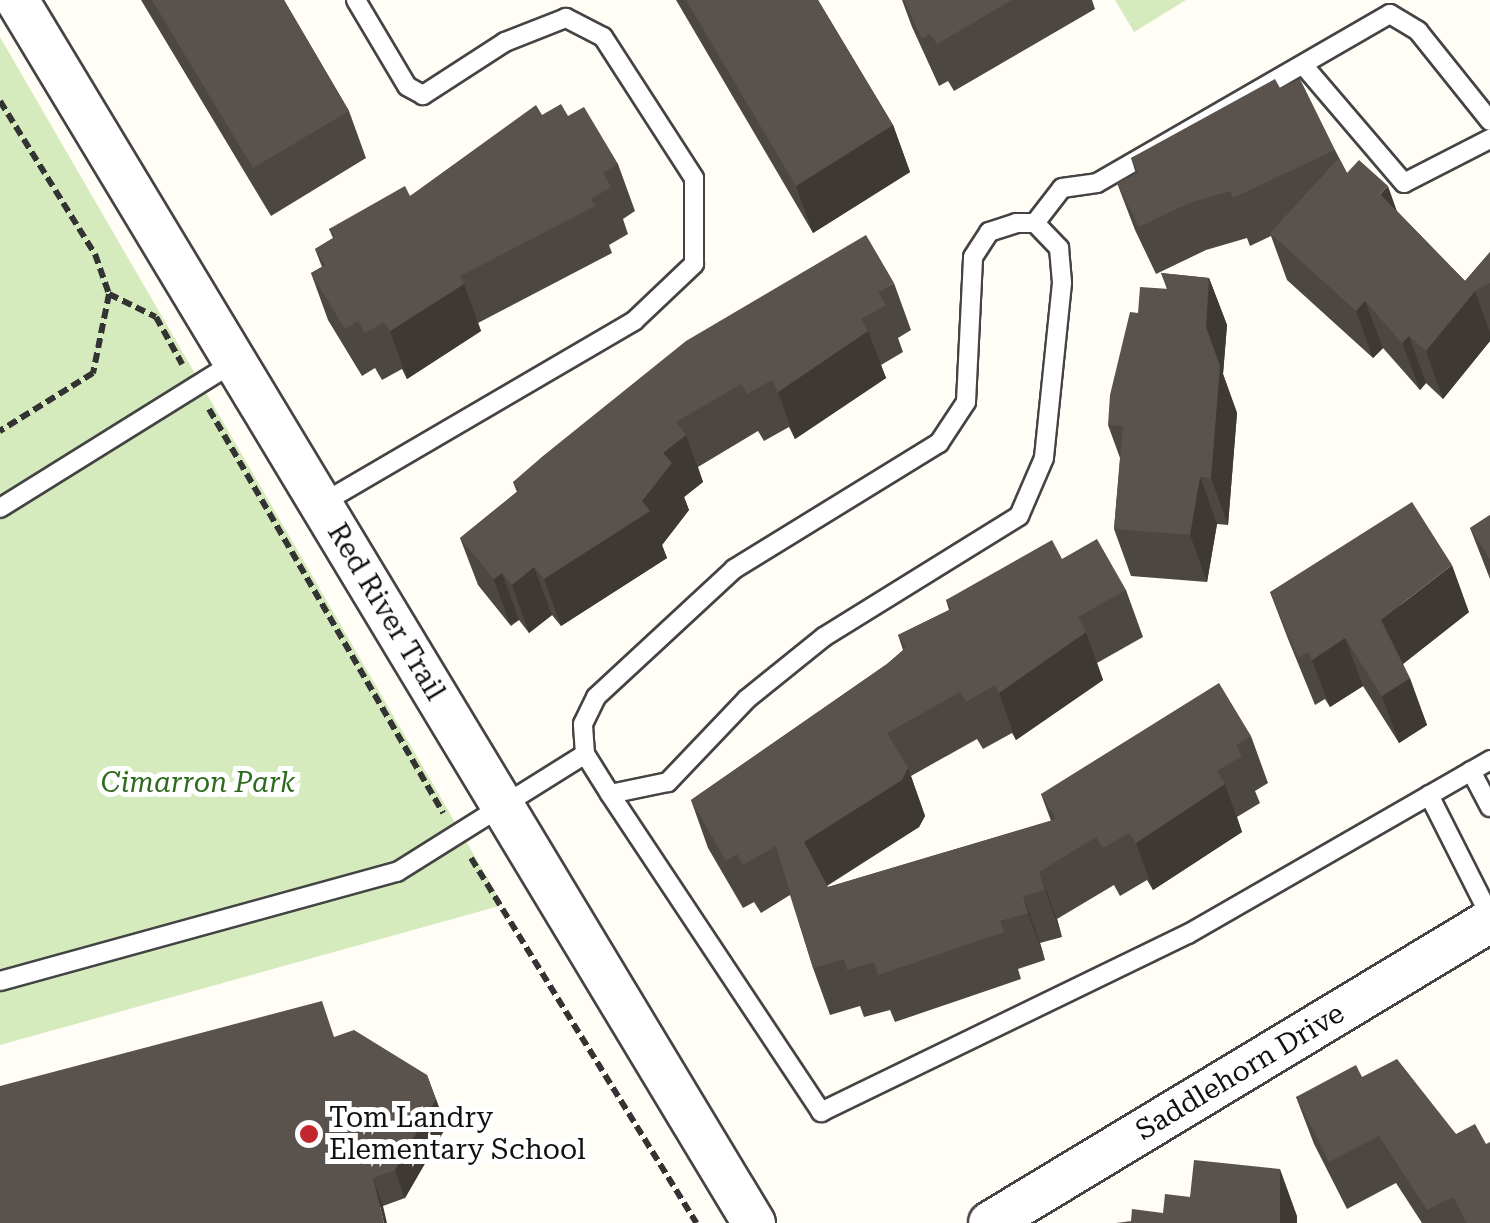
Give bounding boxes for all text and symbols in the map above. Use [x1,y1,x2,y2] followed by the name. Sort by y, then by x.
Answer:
[320,518,452,706] street label: Red River Trail
[101,766,295,800] park label: Cimarron Park
[1130,997,1350,1147] street label: Saddlehorn Drive
[329,1101,586,1167] place label: Tom Landry Elementary School
[298,1123,320,1145] marker: Tom Landry Elementary School

